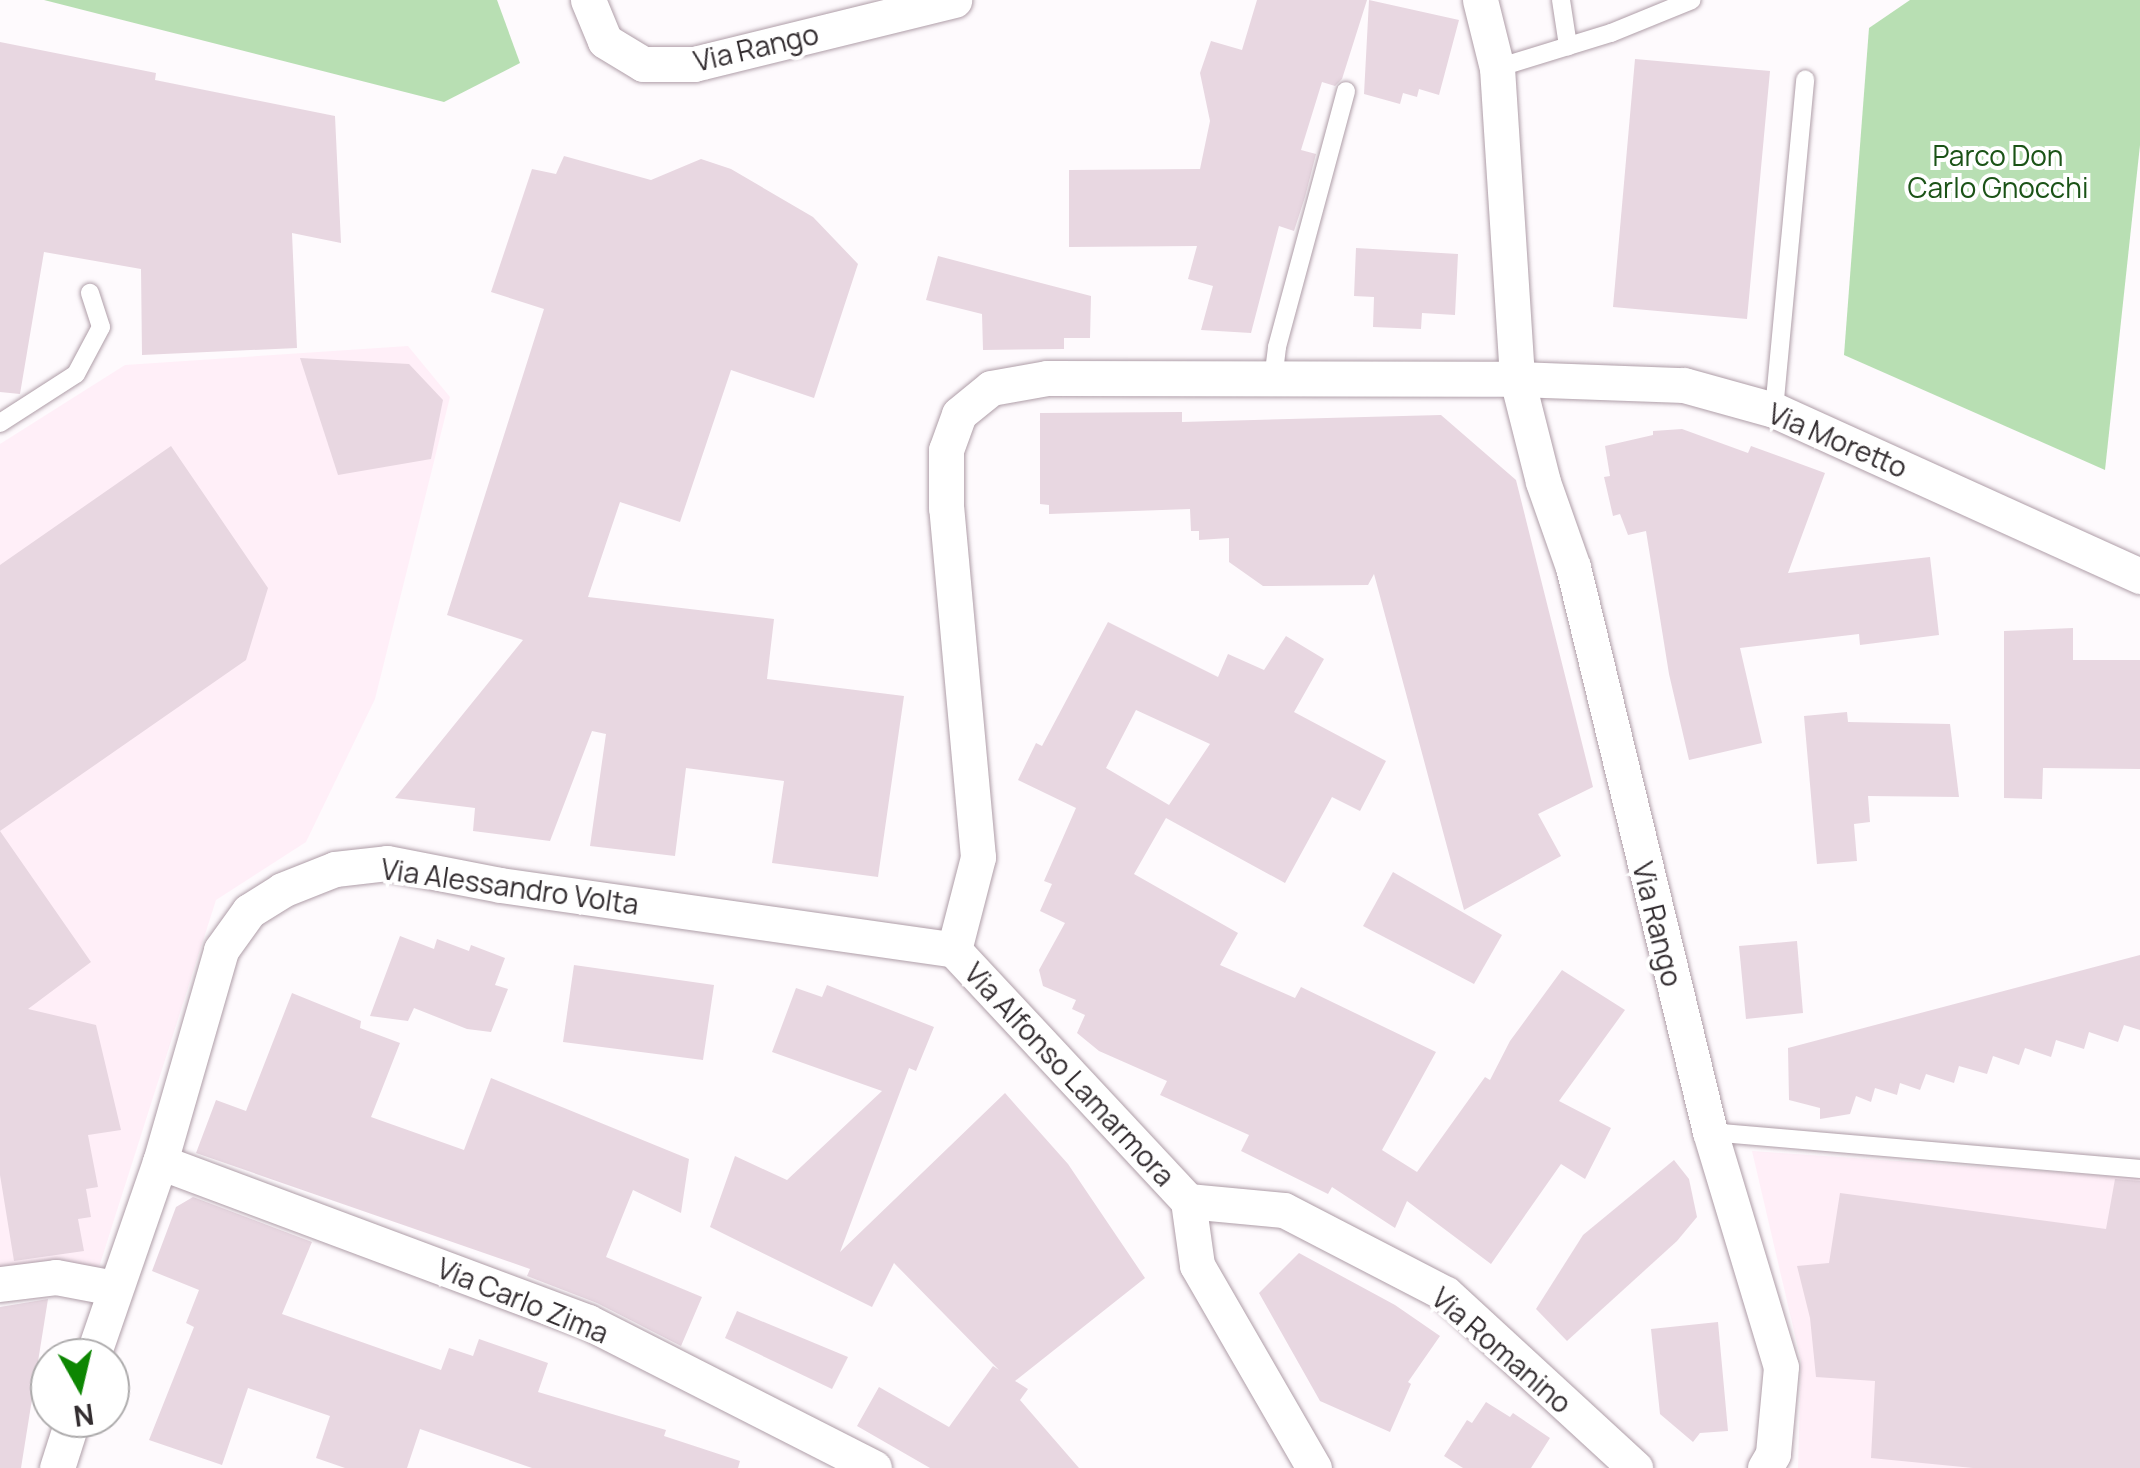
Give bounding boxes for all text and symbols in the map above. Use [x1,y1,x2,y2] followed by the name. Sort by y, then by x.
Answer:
[690,16,822,78] street label: Via Rango
[1908,138,2088,204] park label: Parco Don Carlo Gnocchi
[1763,396,1913,484] street label: Via Moretto
[379,851,641,921] street label: Via Alessandro Volta
[1626,858,1690,990] street label: Via Rango
[958,956,1182,1192] street label: Via Alfonso Lamarmora
[433,1250,613,1350] street label: Via Carlo Zima
[1425,1280,1579,1420] street label: Via Romanino
[30,1338,130,1438] north arrow
[71,1396,97,1436] text: N

